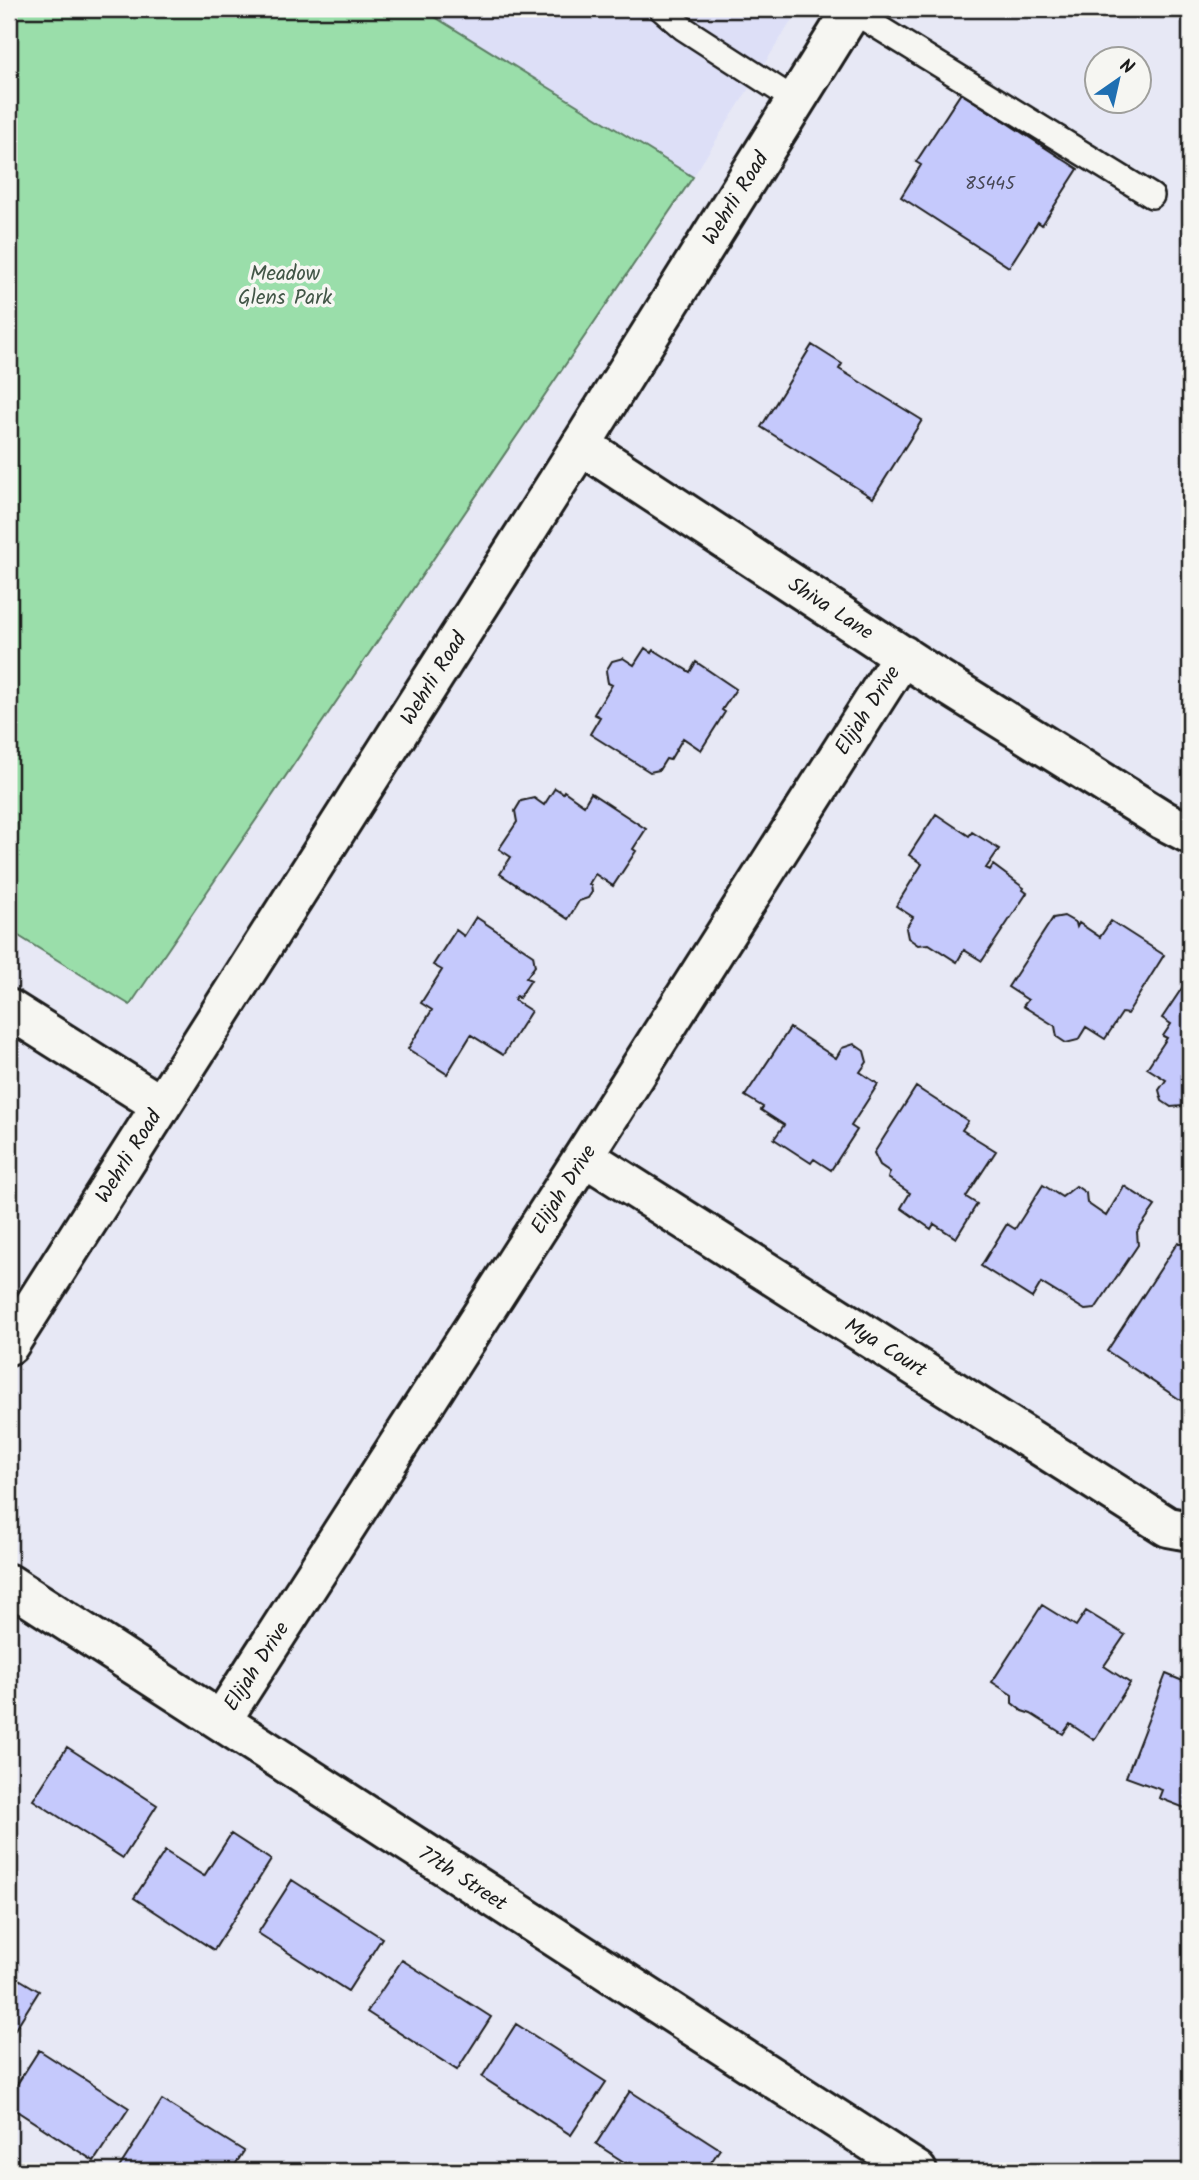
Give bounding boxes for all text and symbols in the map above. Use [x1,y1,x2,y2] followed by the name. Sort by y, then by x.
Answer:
[1084,46,1154,116] north arrow
[1113,52,1140,83] text: N
[695,145,778,252] street label: Wehrli Road
[965,170,1016,199] house number: 8S445
[238,258,332,315] park label: Meadow Glens Park
[781,569,880,650] street label: Shiva Lane
[393,625,476,732] street label: Wehrli Road
[827,659,910,762] street label: Elijah Drive
[88,1103,171,1210] street label: Wehrli Road
[523,1138,606,1241] street label: Elijah Drive
[837,1310,934,1387] street label: Mya Court
[216,1615,299,1718] street label: Elijah Drive
[411,1838,514,1921] street label: 77th Street

